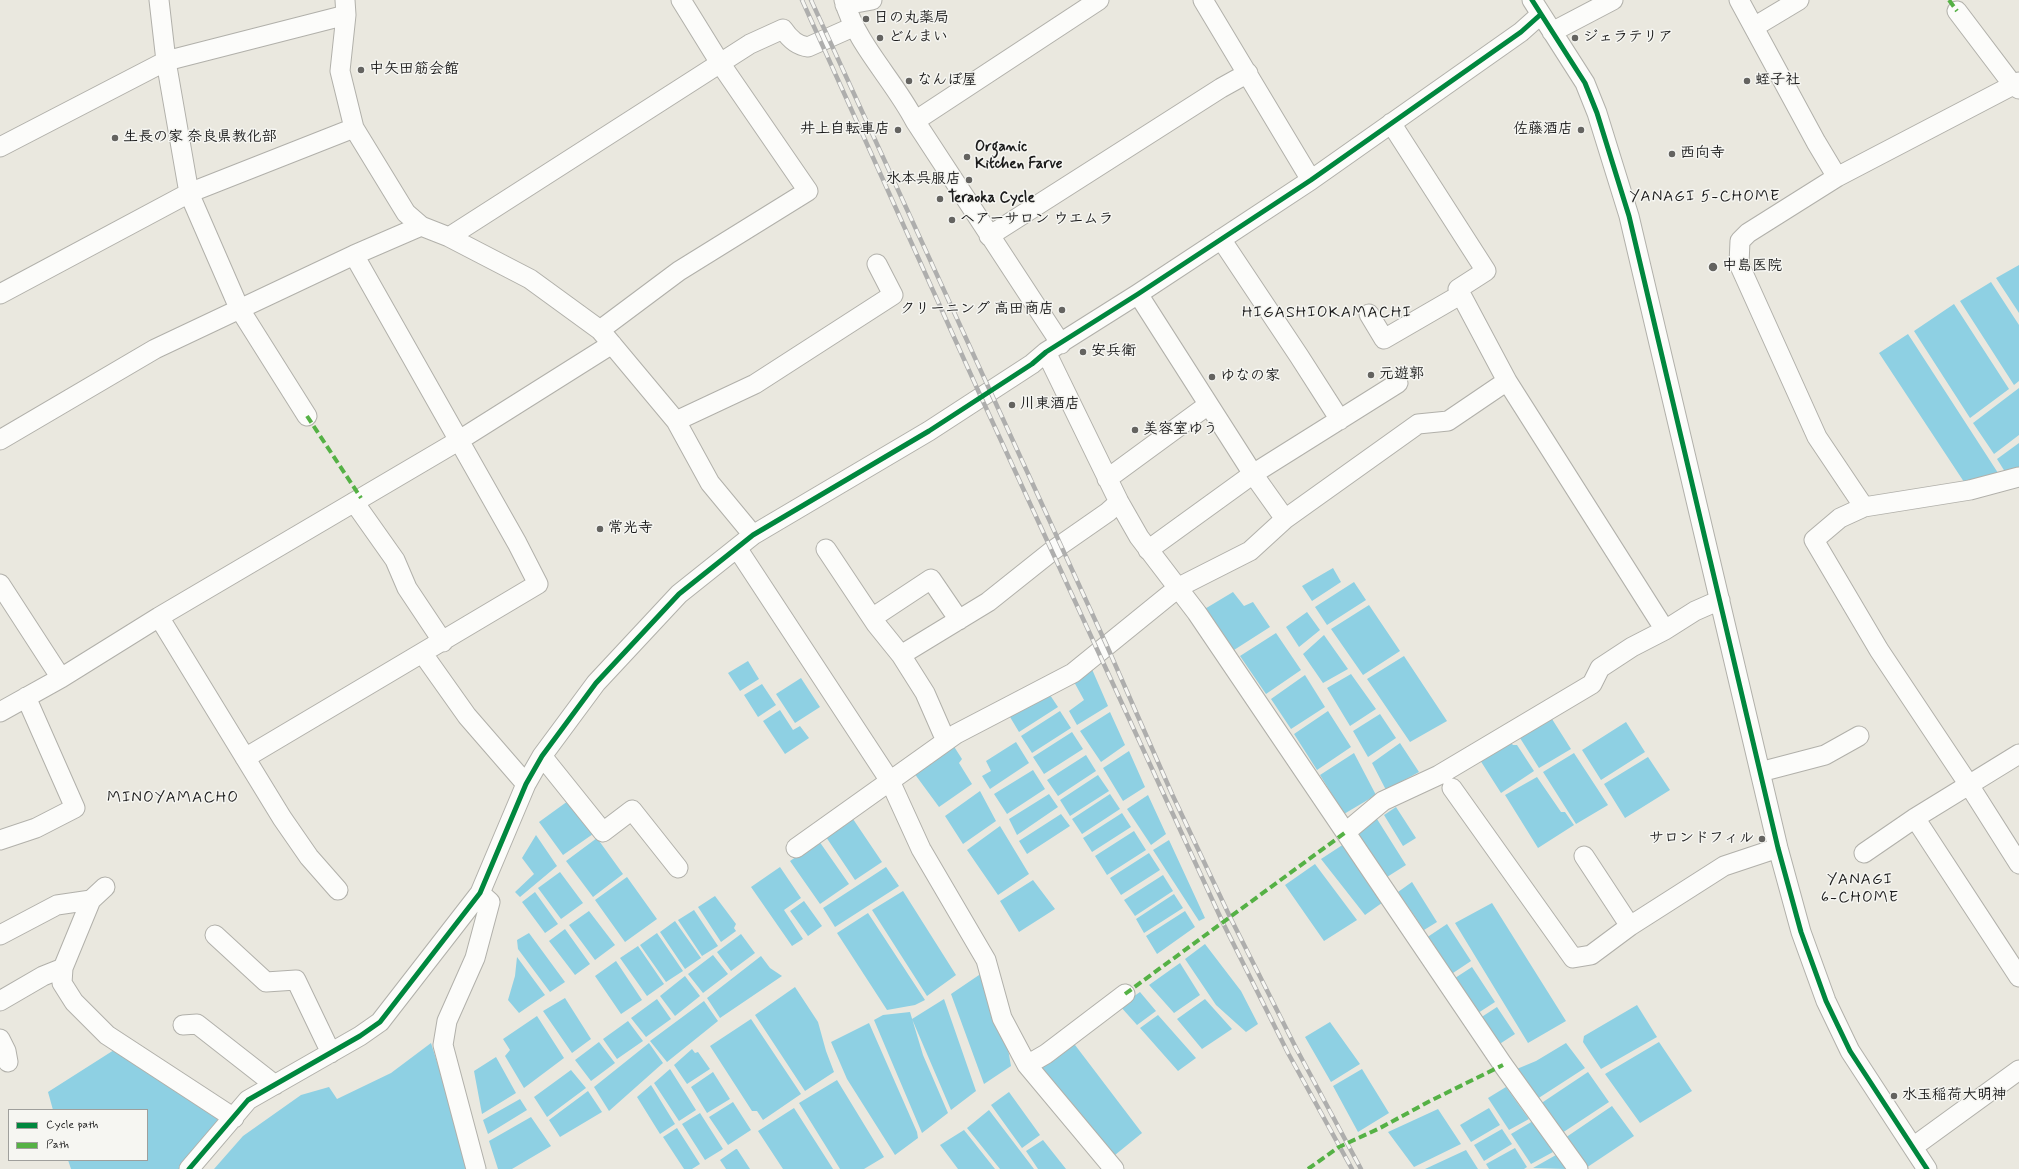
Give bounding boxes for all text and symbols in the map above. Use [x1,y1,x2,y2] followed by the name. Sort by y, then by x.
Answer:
[874,10,949,28] place label: 日の丸薬局
[861,14,871,24] marker: 日の丸薬局
[888,29,948,47] place label: どんまい
[1583,29,1673,47] place label: ジェラテリア
[875,33,885,43] marker: どんまい
[1570,33,1580,43] marker: ジェラテリア
[369,61,459,79] place label: 中矢田筋会館
[356,65,366,75] marker: 中矢田筋会館
[917,72,977,90] place label: なんぼ屋
[1755,72,1800,90] place label: 蛭子社
[904,76,914,86] marker: なんぼ屋
[1742,76,1752,86] marker: 蛭子社
[800,121,890,139] place label: 井上自転車店
[1513,121,1573,139] place label: 佐藤酒店
[893,125,903,135] marker: 井上自転車店
[1576,125,1586,135] marker: 佐藤酒店
[123,129,277,147] place label: 生長の家 奈良県教化部
[110,133,120,143] marker: 生長の家 奈良県教化部
[975,139,1063,174] place label: Organic Kitchen Farve
[1680,145,1725,163] place label: 西向寺
[1667,149,1677,159] marker: 西向寺
[962,152,972,162] marker: Organic Kitchen Farve
[886,171,961,189] place label: 水本呉服店
[964,175,974,185] marker: 水本呉服店
[1631,188,1779,208] district label: YANAGI 5-CHOME
[948,190,1035,208] place label: Teraoka Cycle
[935,194,945,204] marker: Teraoka Cycle
[960,211,1113,229] place label: ヘアーサロン ウエムラ
[947,215,957,225] marker: ヘアーサロン ウエムラ
[1722,258,1782,276] place label: 中島医院
[1707,261,1719,273] marker: 中島医院
[900,301,1054,319] place label: クリーニング 高田商店
[1246,304,1408,324] district label: HIGASHIOKAMACHI
[1057,305,1067,315] marker: クリーニング 高田商店
[1091,343,1136,361] place label: 安兵衛
[1078,347,1088,357] marker: 安兵衛
[1379,366,1424,384] place label: 元遊郭
[1220,368,1280,386] place label: ゆなの家
[1366,370,1376,380] marker: 元遊郭
[1207,372,1217,382] marker: ゆなの家
[1020,396,1080,414] place label: 川東酒店
[1007,400,1017,410] marker: 川東酒店
[1143,421,1218,439] place label: 美容室ゆう
[1130,425,1140,435] marker: 美容室ゆう
[608,520,653,538] place label: 常光寺
[595,524,605,534] marker: 常光寺
[109,789,237,809] district label: MINOYAMACHO
[1649,830,1754,848] place label: サロンドフィル
[1757,834,1767,844] marker: サロンドフィル
[1821,871,1899,909] district label: YANAGI 6-CHOME
[1902,1087,2007,1105] place label: 水玉稲荷大明神
[1889,1091,1899,1101] marker: 水玉稲荷大明神
[8,1109,148,1161] legend
[46,1117,98,1133] text: Cycle path
[46,1137,69,1153] text: Path

